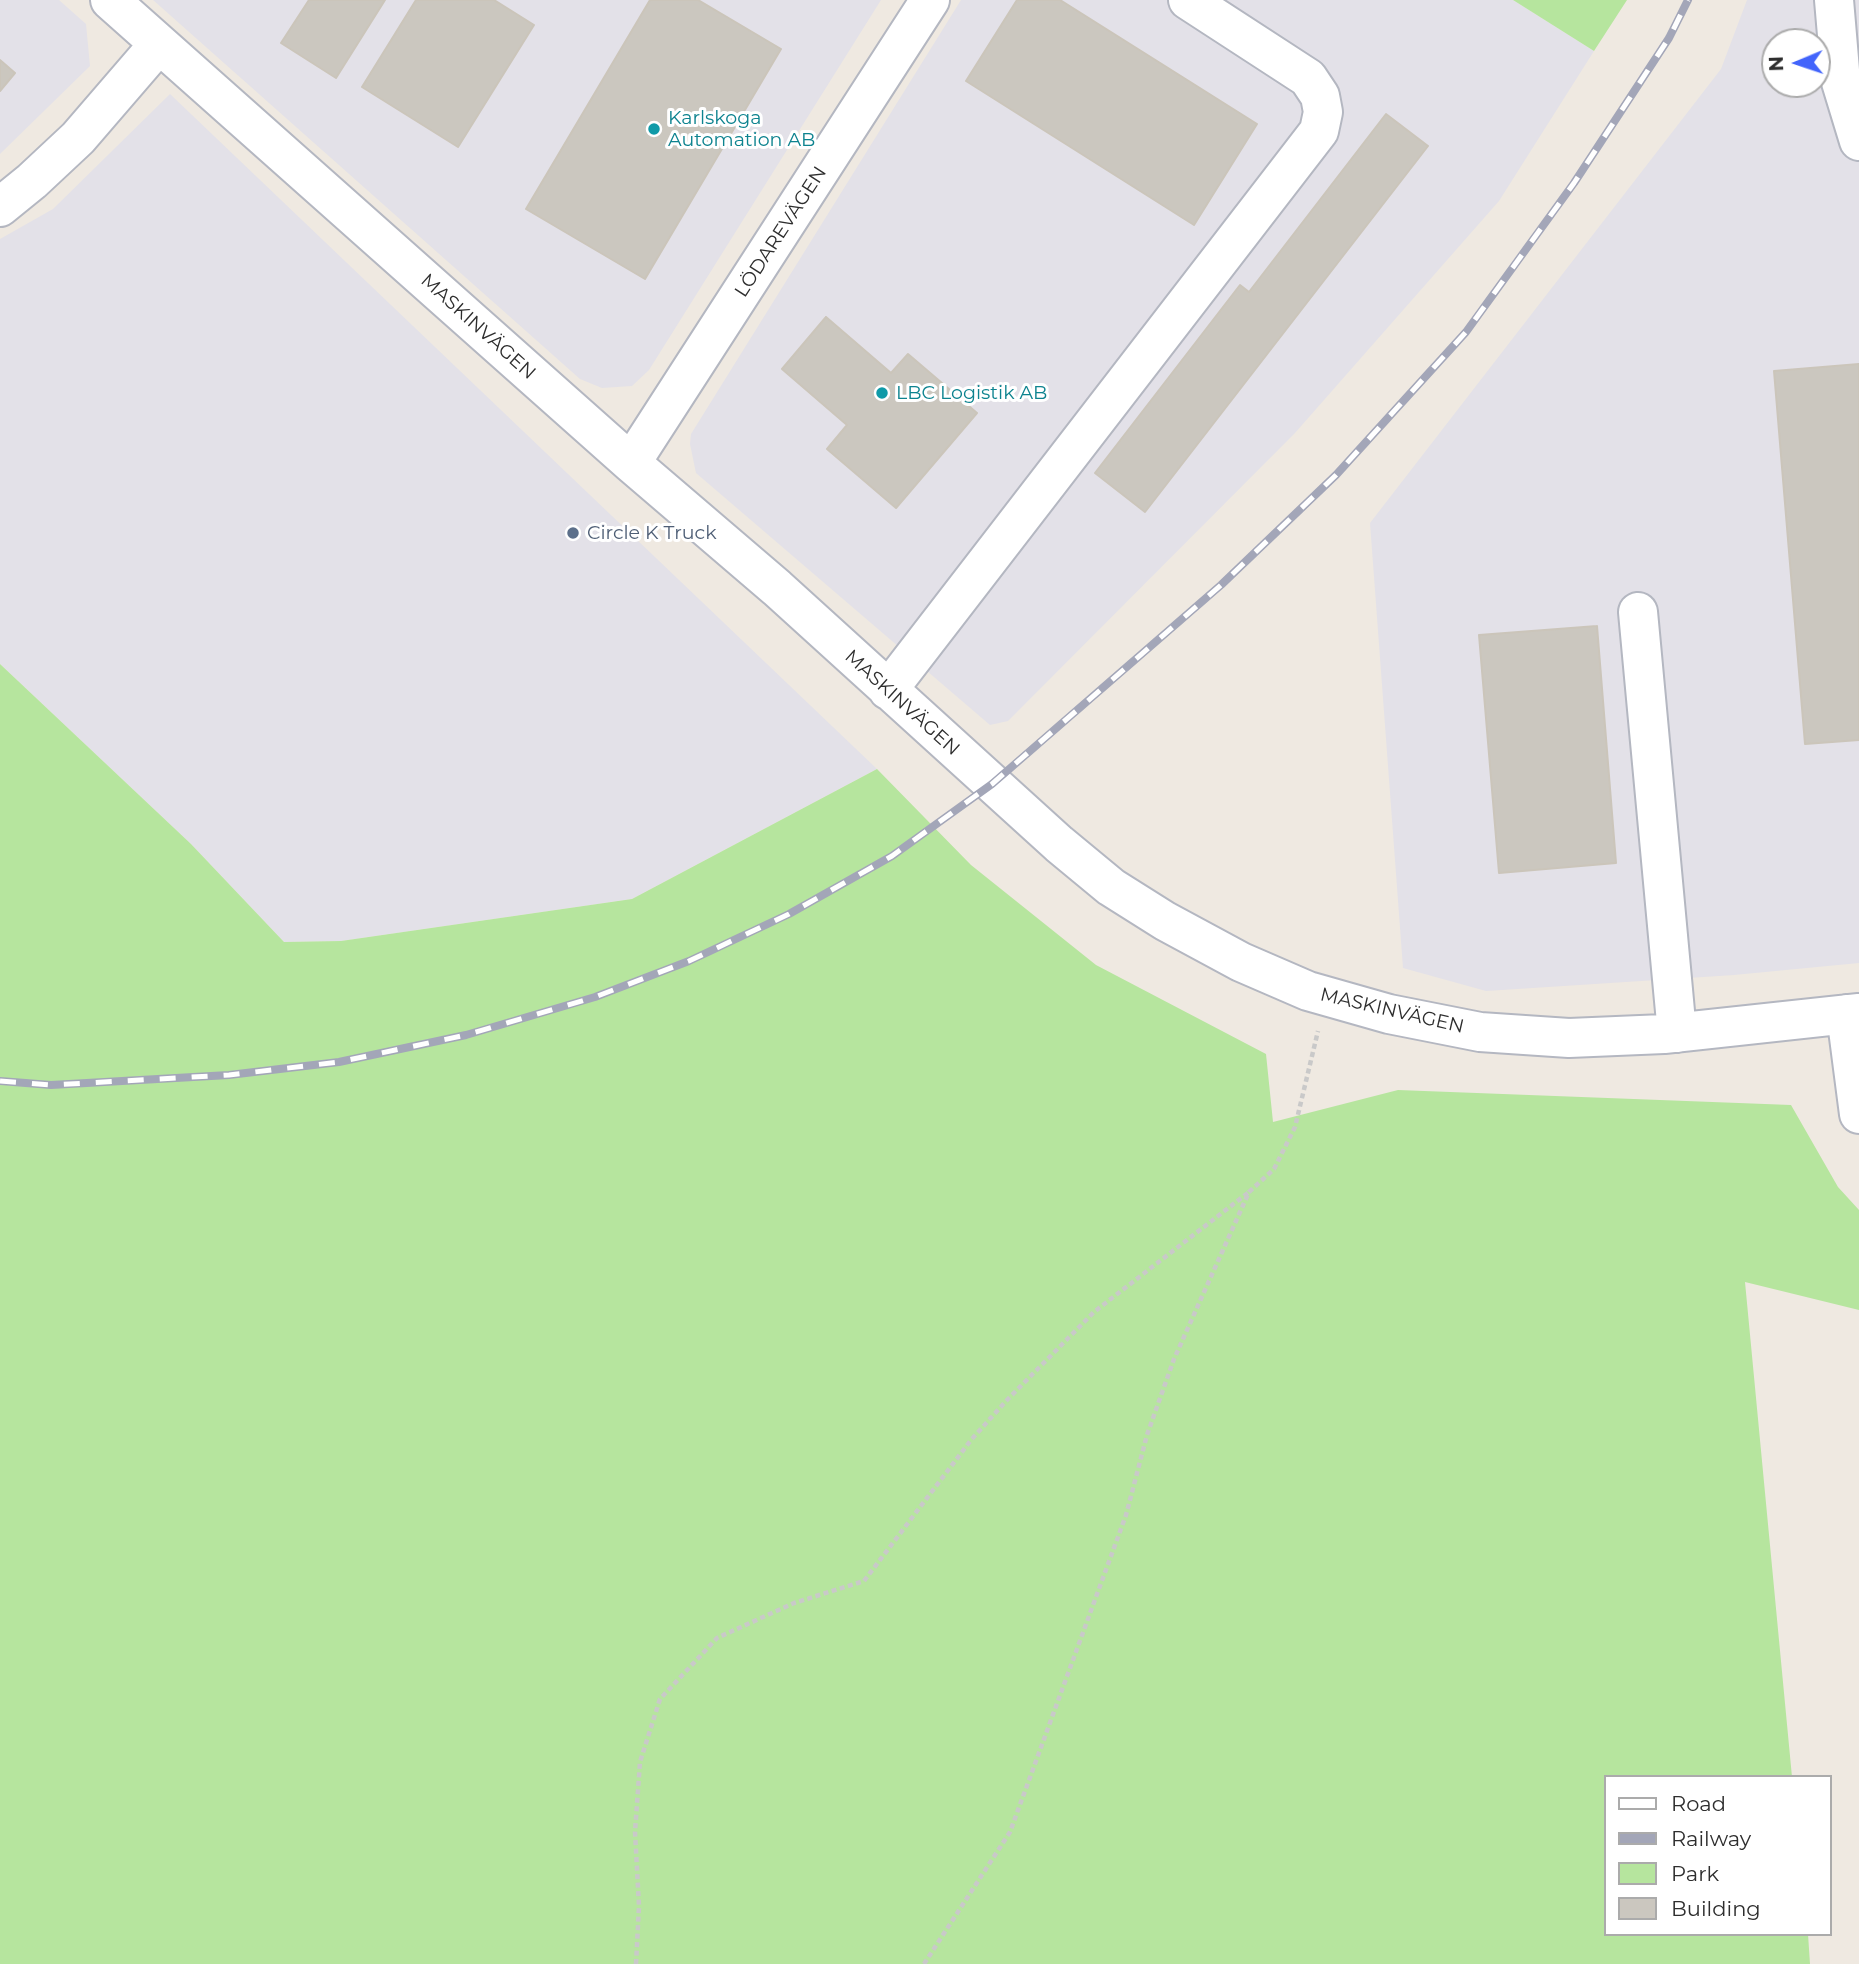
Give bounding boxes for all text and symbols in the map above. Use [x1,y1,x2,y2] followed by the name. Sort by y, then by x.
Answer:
[1761,28,1831,98] north arrow
[1765,56,1788,72] text: N
[668,107,815,151] place label: Karlskoga Automation AB
[646,121,662,137] marker: Karlskoga Automation AB
[730,162,832,302] street label: LÖDAREVÄGEN
[416,269,540,385] street label: MASKINVÄGEN
[896,382,1047,404] place label: LBC Logistik AB
[874,385,890,401] marker: LBC Logistik AB
[587,522,717,544] place label: Circle K Truck
[565,525,581,541] marker: Circle K Truck
[840,645,964,761] street label: MASKINVÄGEN
[1318,983,1466,1039] street label: MASKINVÄGEN
[1604,1775,1831,1936] legend
[1671,1791,1726,1816] text: Road
[1671,1826,1751,1851] text: Railway
[1671,1861,1719,1886] text: Park
[1671,1896,1761,1921] text: Building

